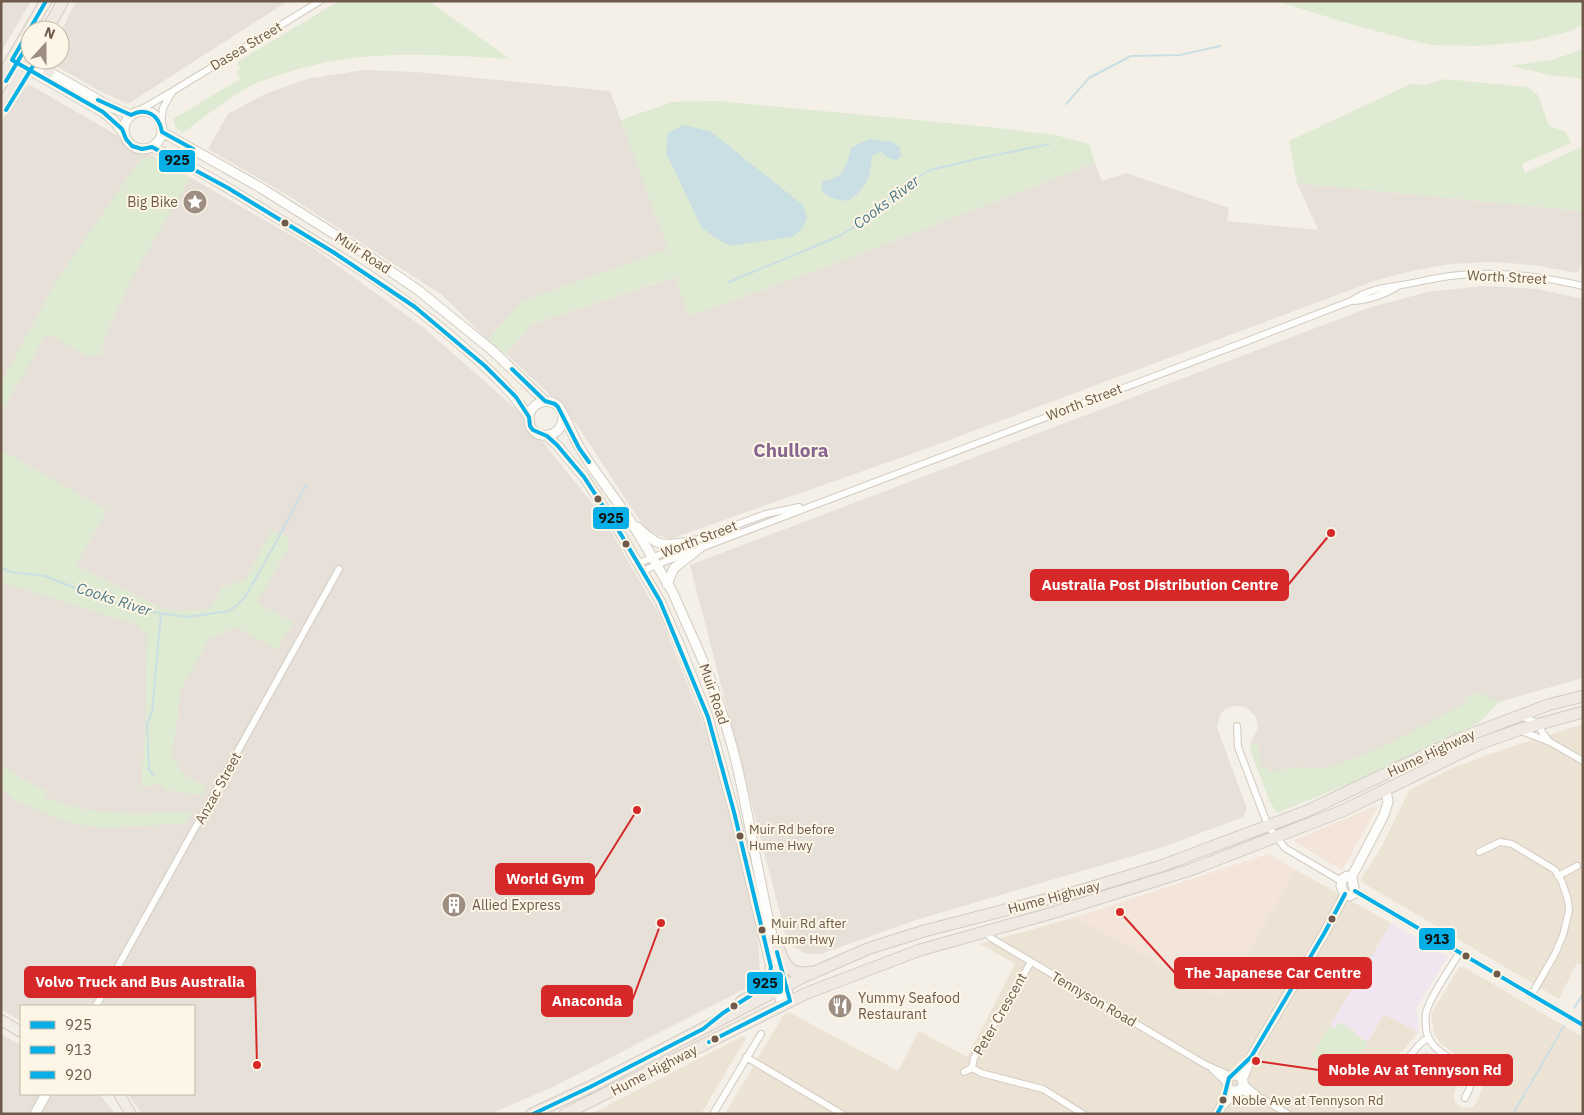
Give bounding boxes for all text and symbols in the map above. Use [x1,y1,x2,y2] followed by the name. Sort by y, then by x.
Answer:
[207,17,285,74] street label: Dasea Street
[20,20,70,70] north arrow
[42,23,58,43] text: N
[158,149,196,173] line badge: 925
[164,151,190,169] text: 925
[849,171,923,233] water label: Cooks River
[182,189,208,215] place icon: Big Bike
[127,193,178,211] place label: Big Bike
[280,218,290,228] unlabelled marker
[331,228,395,278] street label: Muir Road
[1467,266,1547,288] street label: Worth Street
[1043,379,1125,425] street label: Worth Street
[753,438,829,462] district label: Chullora
[593,494,603,504] unlabelled marker
[592,506,630,530] line badge: 925
[598,509,624,527] text: 925
[658,516,740,562] street label: Worth Street
[621,539,631,549] unlabelled marker
[1031,570,1288,600] callout: Australia Post Distribution Centre
[1041,575,1279,594] text: Australia Post Distribution Centre
[74,578,154,620] water label: Cooks River
[695,661,733,727] street label: Muir Road
[1384,725,1478,781] street label: Hume Highway
[191,749,245,827] street label: Anzac Street
[749,821,835,854] place label: Muir Rd before Hume Hwy
[735,831,745,841] marker: Muir Rd before Hume Hwy
[496,864,594,894] callout: World Gym
[506,869,584,888] text: World Gym
[1006,876,1102,918] street label: Hume Highway
[441,892,467,918] building icon: Allied Express
[472,896,561,914] place label: Allied Express
[1327,914,1337,924] unlabelled marker
[771,915,847,948] place label: Muir Rd after Hume Hwy
[757,925,767,935] marker: Muir Rd after Hume Hwy
[1418,927,1456,951] line badge: 913
[1424,930,1450,948] text: 913
[1461,951,1471,961] unlabelled marker
[1175,958,1371,988] callout: The Japanese Car Centre
[1185,963,1361,982] text: The Japanese Car Centre
[25,967,255,997] callout: Volvo Truck and Bus Australia
[1048,967,1140,1031] street label: Tennyson Road
[969,969,1031,1059] street label: Peter Crescent
[1492,969,1502,979] unlabelled marker
[746,971,784,995] line badge: 925
[35,972,245,991] text: Volvo Truck and Bus Australia
[752,974,778,992] text: 925
[542,986,632,1016] callout: Anaconda
[858,989,960,1023] place label: Yummy Seafood Restaurant
[552,991,623,1010] text: Anaconda
[827,993,853,1019] restaurant icon: Yummy Seafood Restaurant
[729,1001,739,1011] unlabelled marker
[20,1005,195,1095] legend
[65,1015,92,1034] text: 925
[710,1034,720,1044] unlabelled marker
[65,1040,92,1059] text: 913
[608,1040,700,1100] street label: Hume Highway
[1319,1055,1512,1085] callout: Noble Av at Tennyson Rd
[1328,1060,1502,1079] text: Noble Av at Tennyson Rd
[65,1065,92,1084] text: 920
[1232,1092,1383,1109] place label: Noble Ave at Tennyson Rd
[1218,1095,1228,1105] marker: Noble Ave at Tennyson Rd

